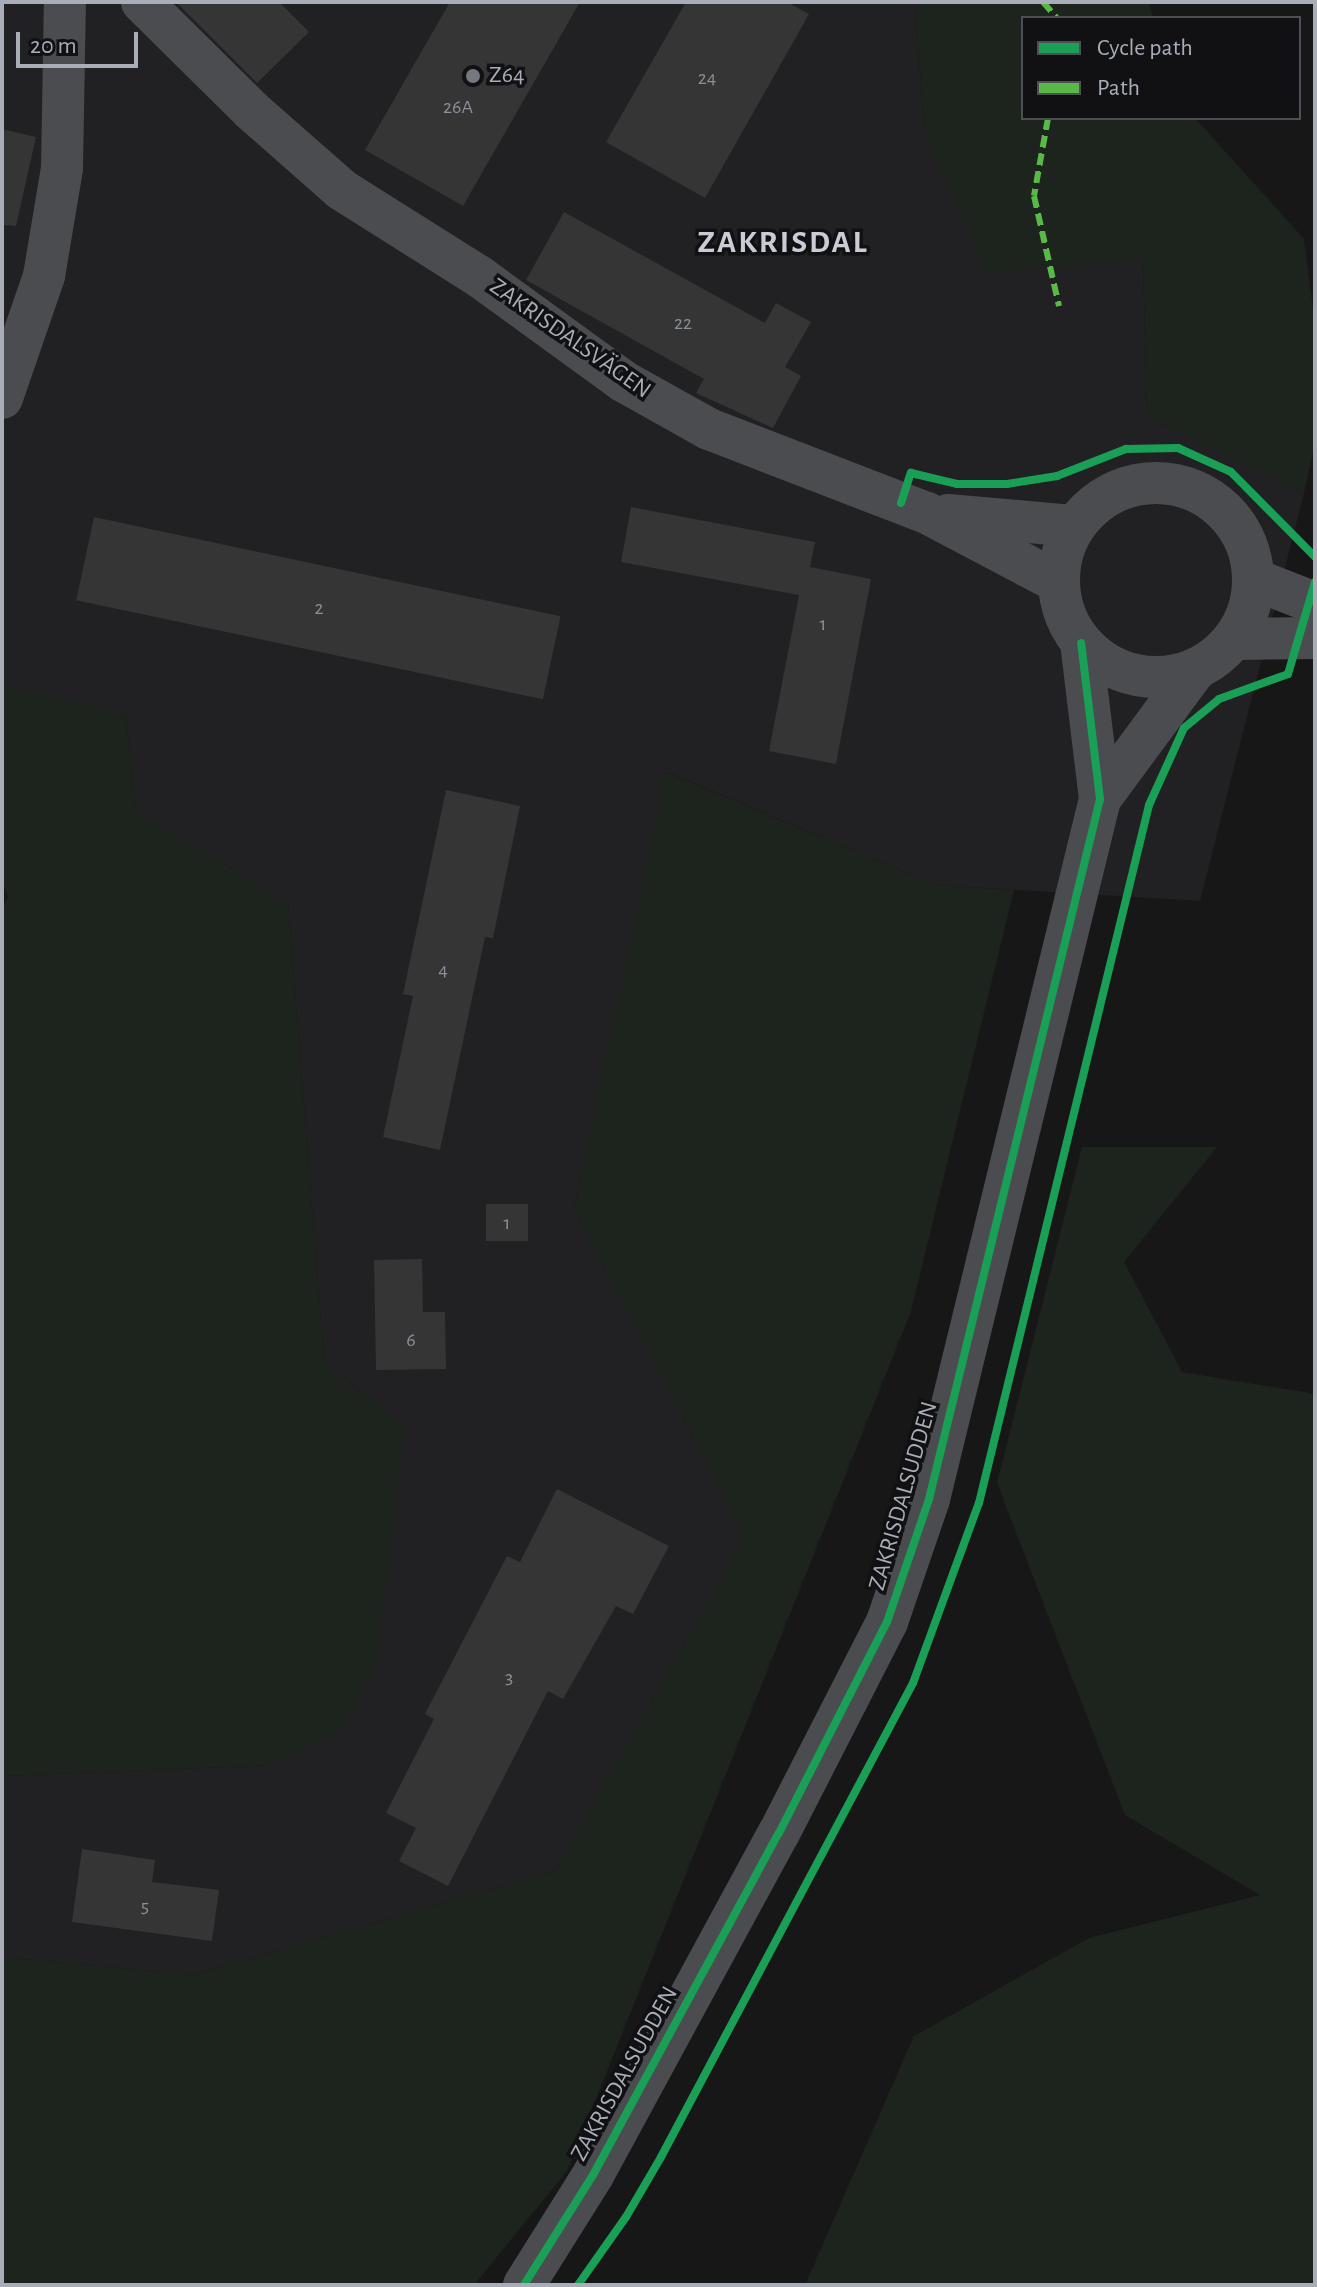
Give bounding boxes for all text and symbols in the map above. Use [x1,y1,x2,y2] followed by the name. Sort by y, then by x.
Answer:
[20,16,142,66] scale bar
[1021,16,1301,120] legend
[30,34,77,58] text: 20 m
[1097,36,1193,60] text: Cycle path
[489,62,524,90] place label: Z64
[698,66,716,90] house number: 24
[464,67,482,85] marker: Z64
[1097,76,1140,100] text: Path
[443,95,473,119] house number: 26A
[697,223,869,261] district label: ZAKRISDAL
[484,273,656,405] street label: ZAKRISDALSVÄGEN
[674,311,692,335] house number: 22
[314,596,324,620] house number: 2
[820,612,826,636] house number: 1
[438,958,448,982] house number: 4
[504,1211,510,1235] house number: 1
[406,1328,416,1352] house number: 6
[863,1398,945,1594] street label: ZAKRISDALSUDDEN
[505,1665,513,1689] house number: 3
[141,1894,149,1918] house number: 5
[565,1982,685,2166] street label: ZAKRISDALSUDDEN

